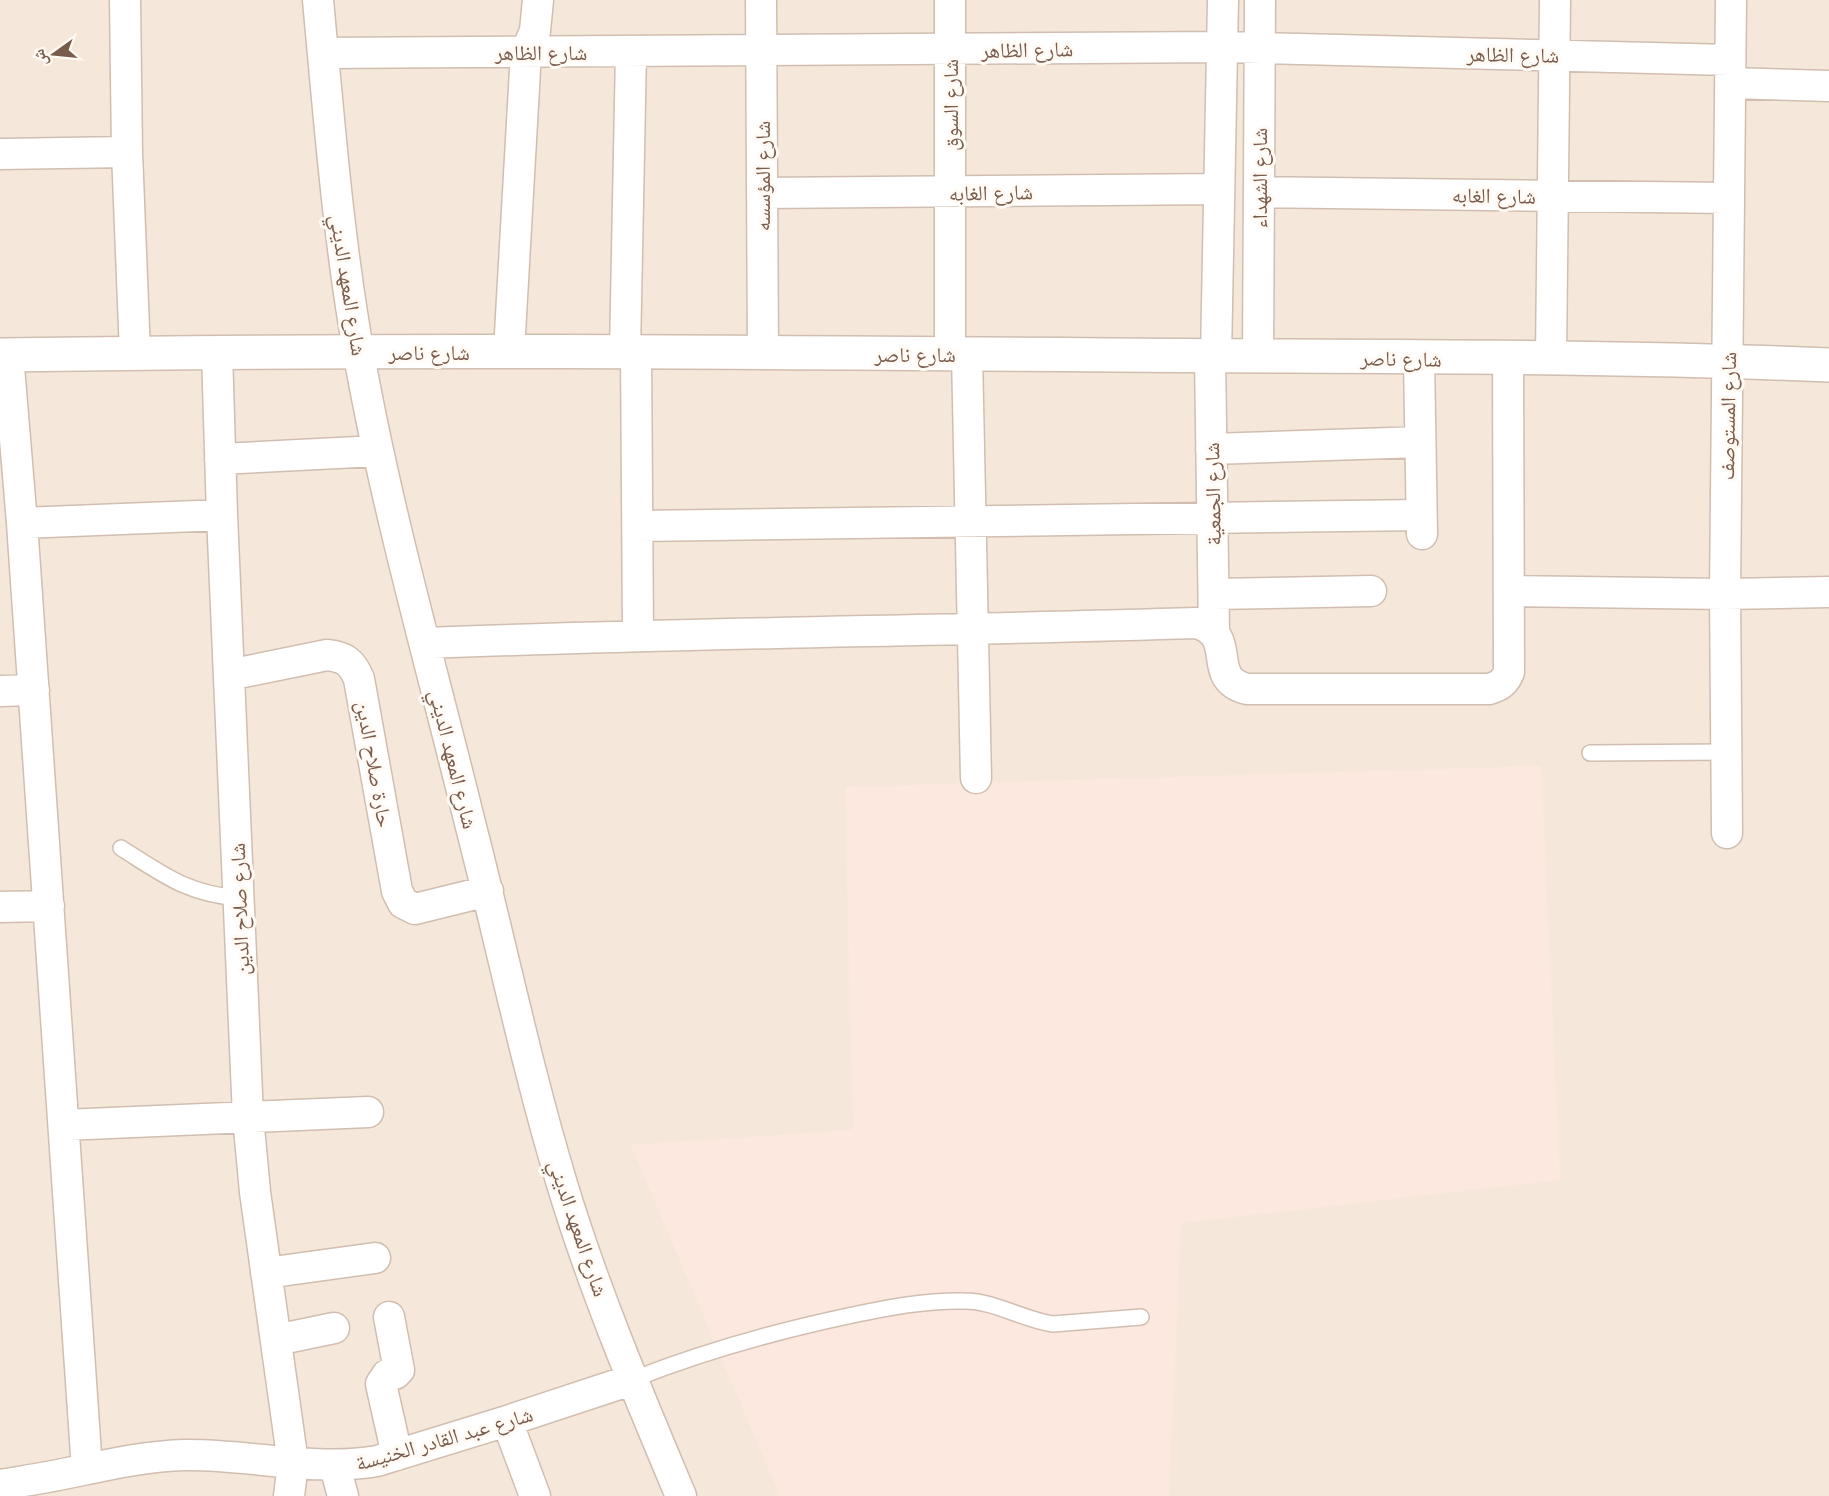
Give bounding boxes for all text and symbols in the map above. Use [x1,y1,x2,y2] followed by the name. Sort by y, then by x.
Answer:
[24,24,84,84] north arrow
[980,34,1073,64] street label: شارع الظاهر
[494,38,587,66] street label: شارع الظاهر
[1466,39,1559,69] street label: شارع الظاهر
[27,47,52,69] text: ش
[936,59,964,151] street label: شارع السوق
[748,121,776,231] street label: شارع المؤسسه
[1245,128,1273,228] street label: شارع الشهداء
[949,177,1033,207] street label: شارع الغابه
[1452,180,1536,210] street label: شارع الغابه
[321,212,374,358] street label: شارع المعهد الديني
[387,338,470,366] street label: شارع ناصر
[873,340,956,368] street label: شارع ناصر
[1359,343,1442,373] street label: شارع ناصر
[1712,352,1742,480] street label: شارع المستوصف
[1197,442,1227,546] street label: شارع الجمعية
[420,686,485,832] street label: شارع المعهد الديني
[350,699,400,829] street label: حارة صلاح الدين
[223,842,255,976] street label: شارع صلاح الدين
[539,1156,615,1301] street label: شارع المعهد الديني
[352,1399,536,1477] street label: شارع عبد القادر الخنيسة

